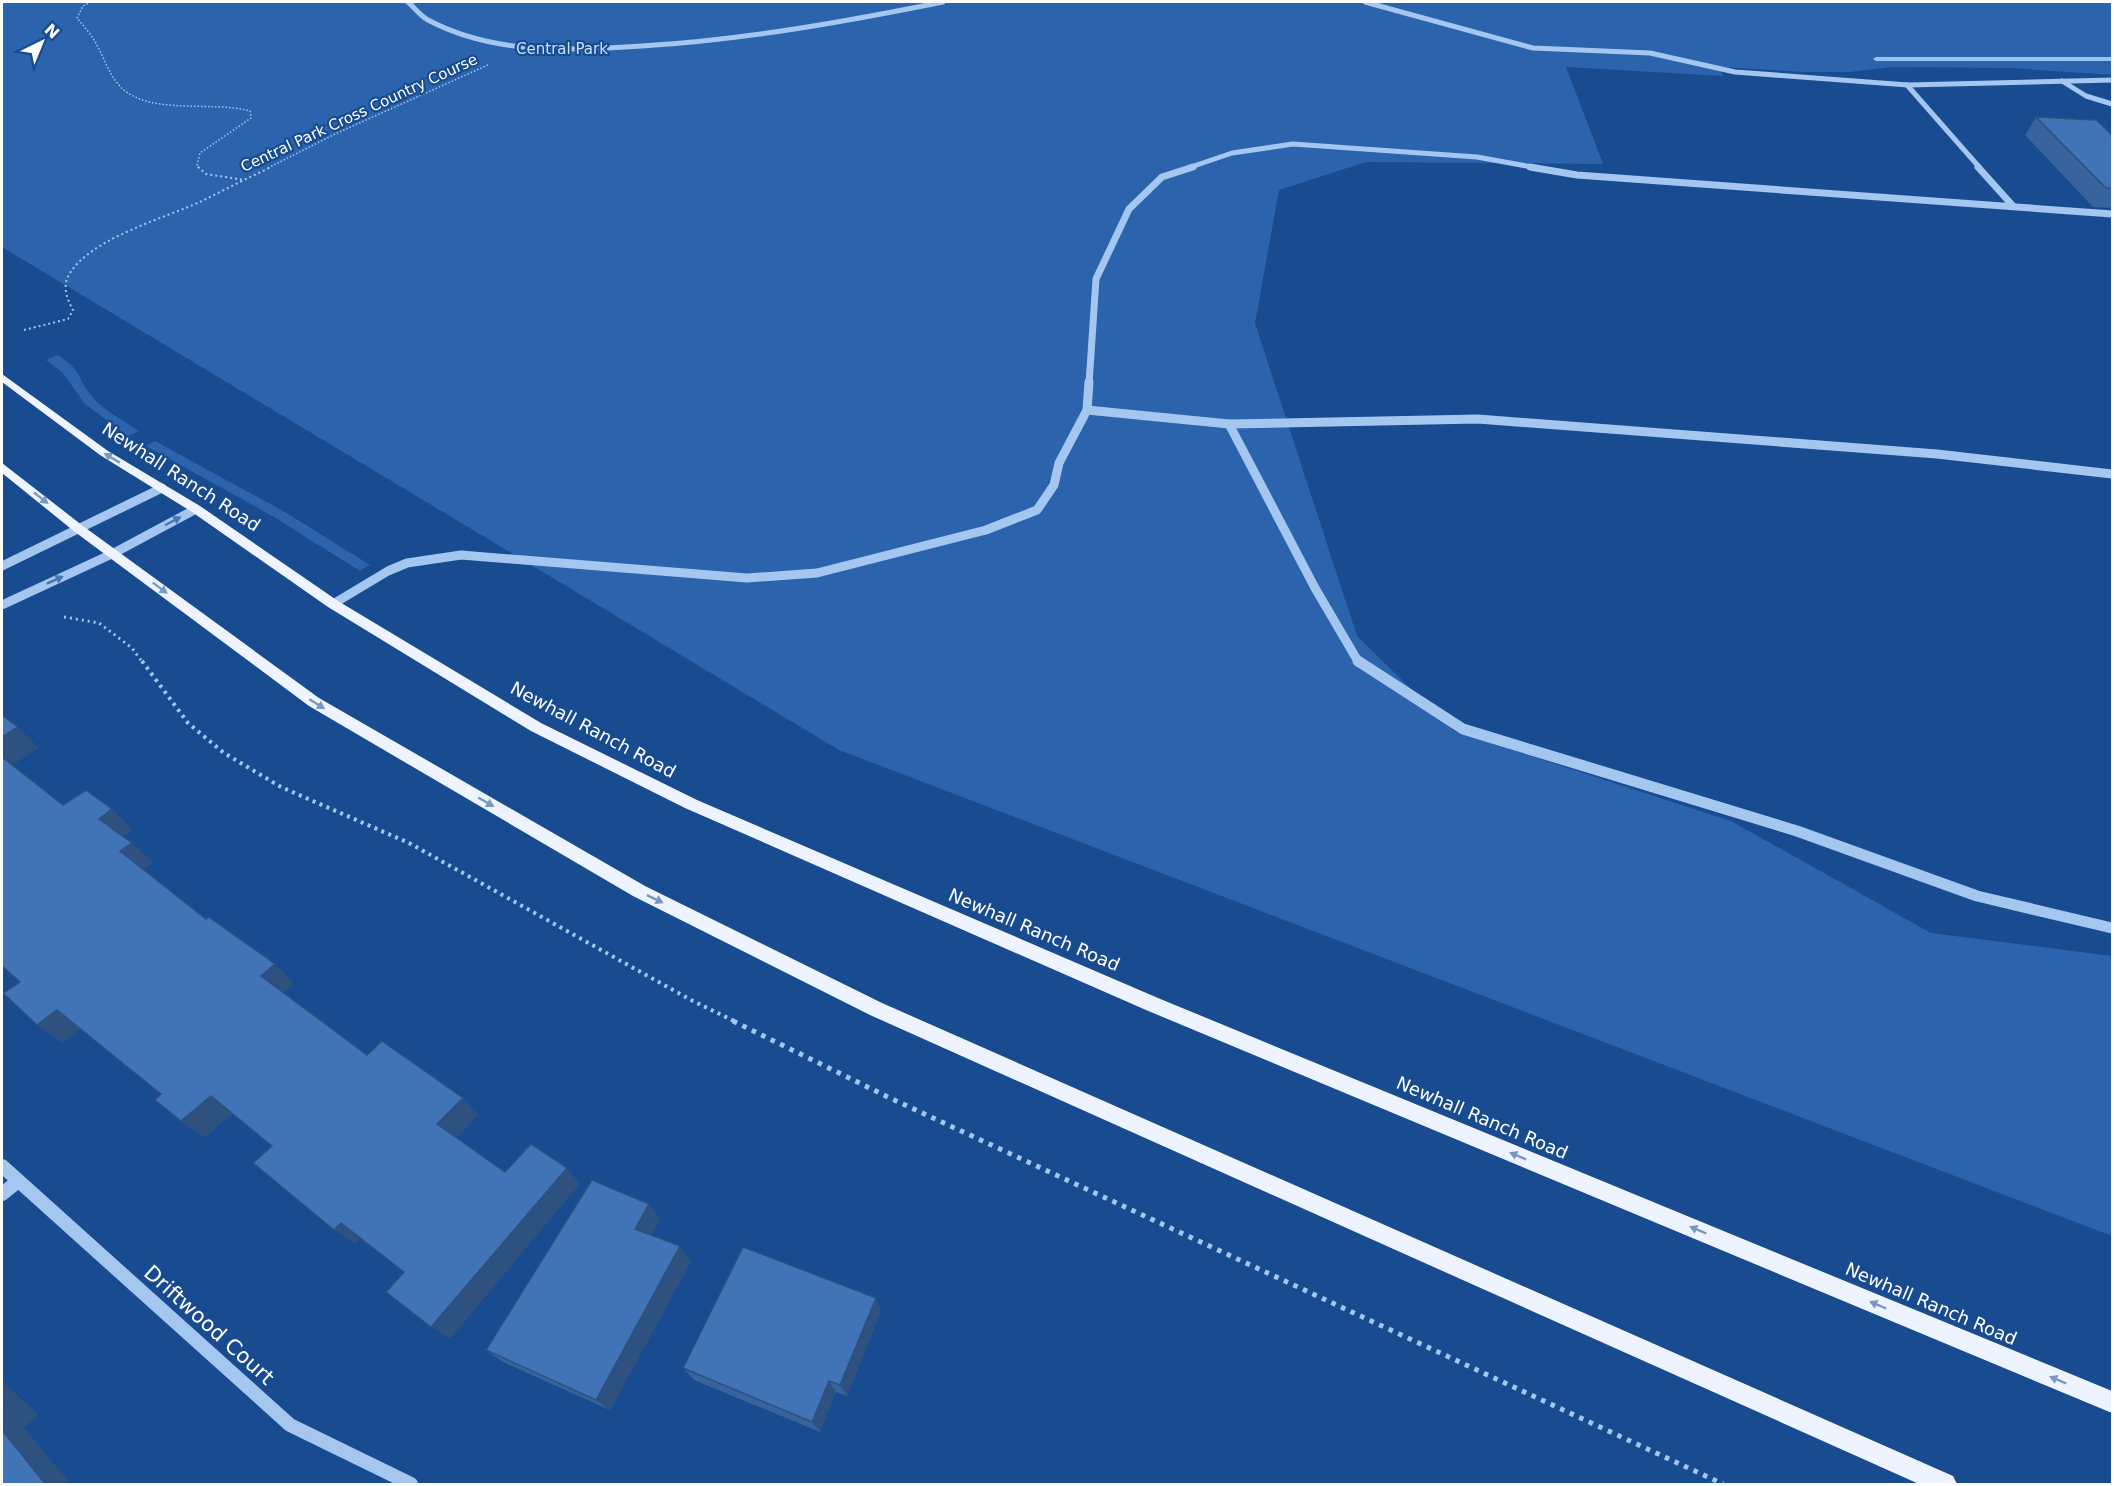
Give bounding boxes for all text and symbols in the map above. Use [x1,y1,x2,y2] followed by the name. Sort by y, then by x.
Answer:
[12,12,72,72] north arrow
[41,20,63,43] text: N
[516,40,608,58] park label: Central Park
[238,50,480,176] street label: Central Park Cross Country Course
[98,418,264,536] street label: Newhall Ranch Road
[104,452,120,463] one-way arrow
[33,491,48,503] one-way arrow
[165,516,182,526] one-way arrow
[46,575,64,585] one-way arrow
[152,582,168,594] one-way arrow
[507,677,679,782] street label: Newhall Ranch Road
[309,698,325,709] one-way arrow
[478,797,494,808] one-way arrow
[945,884,1123,975] street label: Newhall Ranch Road
[646,895,663,904] one-way arrow
[1393,1072,1571,1163] street label: Newhall Ranch Road
[1509,1151,1527,1160] one-way arrow
[1689,1225,1707,1235] one-way arrow
[1842,1258,2020,1349] street label: Newhall Ranch Road
[139,1260,279,1390] street label: Driftwood Court
[1869,1300,1887,1310] one-way arrow
[2049,1375,2067,1385] one-way arrow

